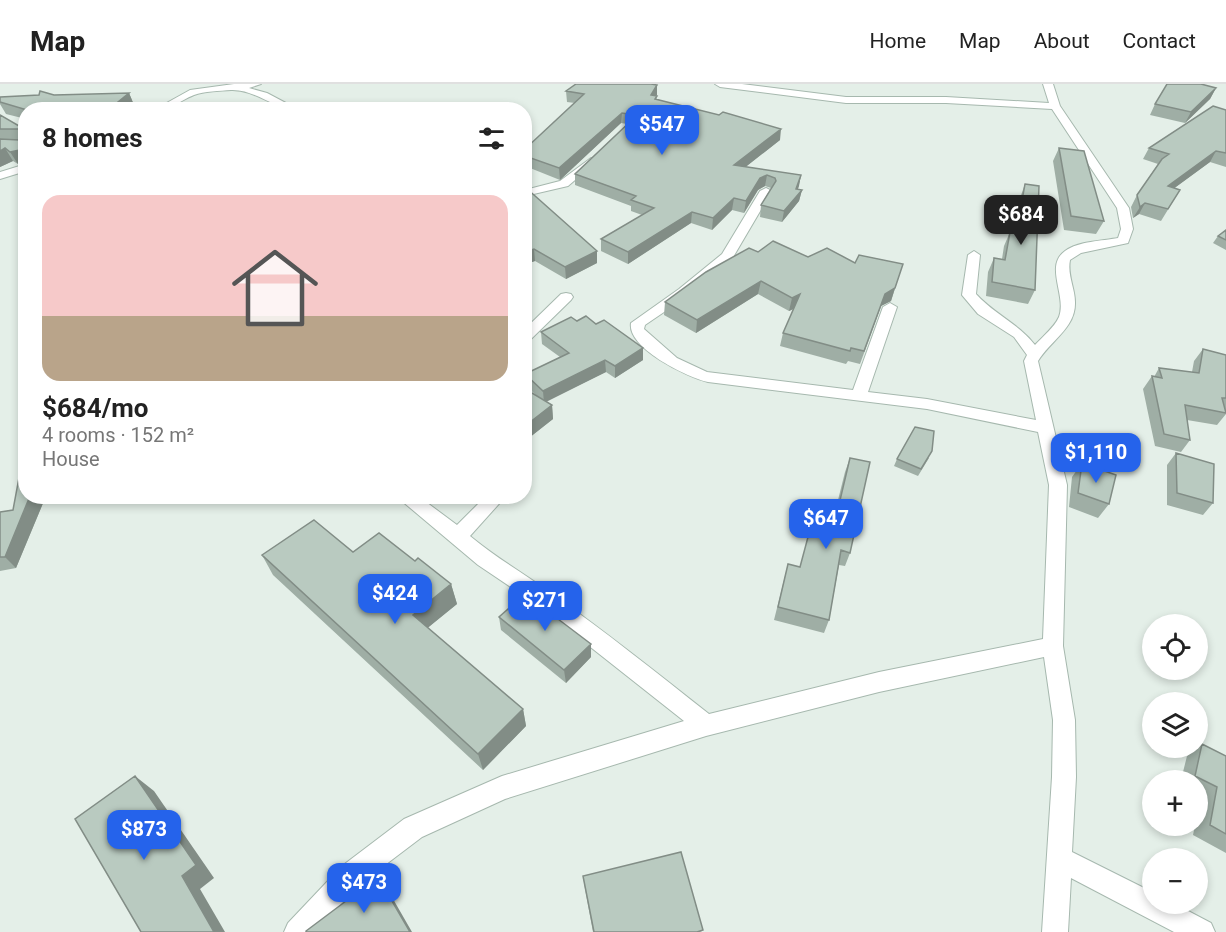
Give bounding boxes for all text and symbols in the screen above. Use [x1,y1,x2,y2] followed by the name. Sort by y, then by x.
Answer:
[30,25,85,58] text: Map
[870,29,926,53] text: Home
[959,29,1001,53] text: Map
[1034,29,1090,53] text: About
[1123,29,1196,53] text: Contact
[626,105,698,156] pin: $547
[639,112,685,136] text: $547
[475,122,508,155] icon: filters
[42,123,143,153] text: 8 homes
[985,195,1057,246] pin: $684
[998,202,1044,226] text: $684
[221,234,329,342] icon: home
[42,393,149,423] text: $684/mo
[42,423,194,447] text: 4 rooms · 152 m²
[1047,433,1145,484] pin: $1,110
[1065,440,1127,464] text: $1,110
[42,447,100,471] text: House
[790,499,862,550] pin: $647
[803,506,849,530] text: $647
[359,574,431,625] pin: $424
[372,581,418,605] text: $424
[509,581,581,632] pin: $271
[522,588,568,612] text: $271
[1142,614,1208,914] map controls
[1142,614,1208,680] button: locate
[1142,692,1208,758] button: layers
[1142,770,1208,836] button: +
[108,810,180,861] pin: $873
[121,817,167,841] text: $873
[1142,848,1208,914] button: −
[328,863,400,914] pin: $473
[341,870,387,894] text: $473

